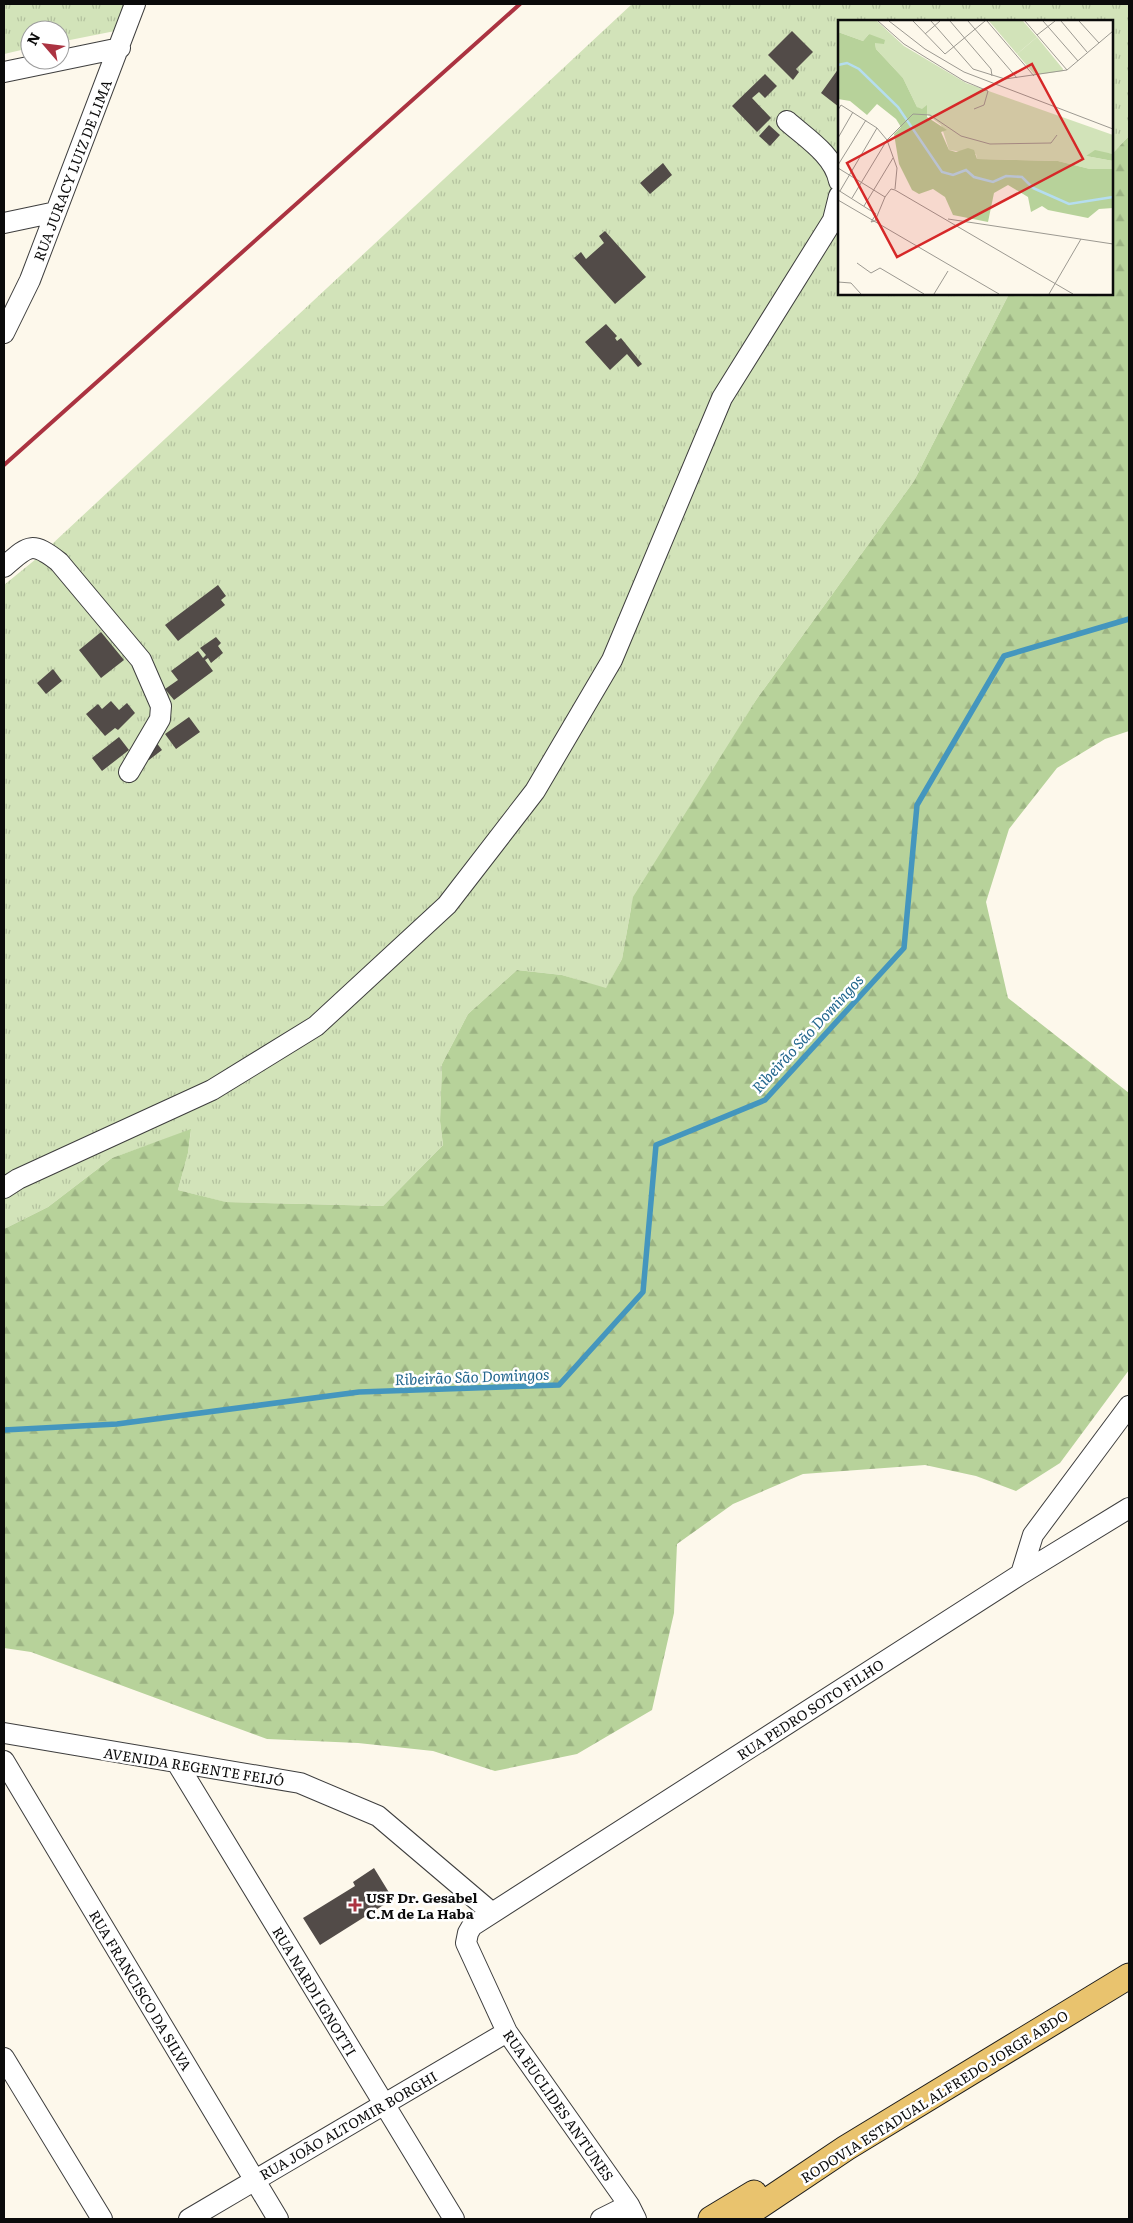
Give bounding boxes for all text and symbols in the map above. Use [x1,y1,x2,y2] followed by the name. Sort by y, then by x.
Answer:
[20,20,70,70] north arrow
[838,20,1113,295] inset map
[21,28,44,48] text: N
[28,76,116,264] street label: RUA JURACY LUIZ DE LIMA
[746,968,868,1098] water label: Ribeirão São Domingos
[394,1362,550,1390] water label: Ribeirão São Domingos
[733,1654,887,1764] street label: RUA PEDRO SOTO FILHO
[102,1742,286,1790] street label: AVENIDA REGENTE FEIJÓ
[366,1887,478,1923] place label: USF Dr. Gesabel C.M de La Haba
[348,1898,362,1912] marker: USF Dr. Gesabel C.M de La Haba
[85,1906,197,2075] street label: RUA FRANCISCO DA SILVA
[268,1923,362,2059] street label: RUA NARDI IGNOTTI
[796,2005,1072,2187] street label: RODOVIA ESTADUAL ALFREDO JORGE ABDO
[499,2025,619,2185] street label: RUA EUCLIDES ANTUNES
[255,2066,441,2184] street label: RUA JOÃO ALTOMIR BORGHI

